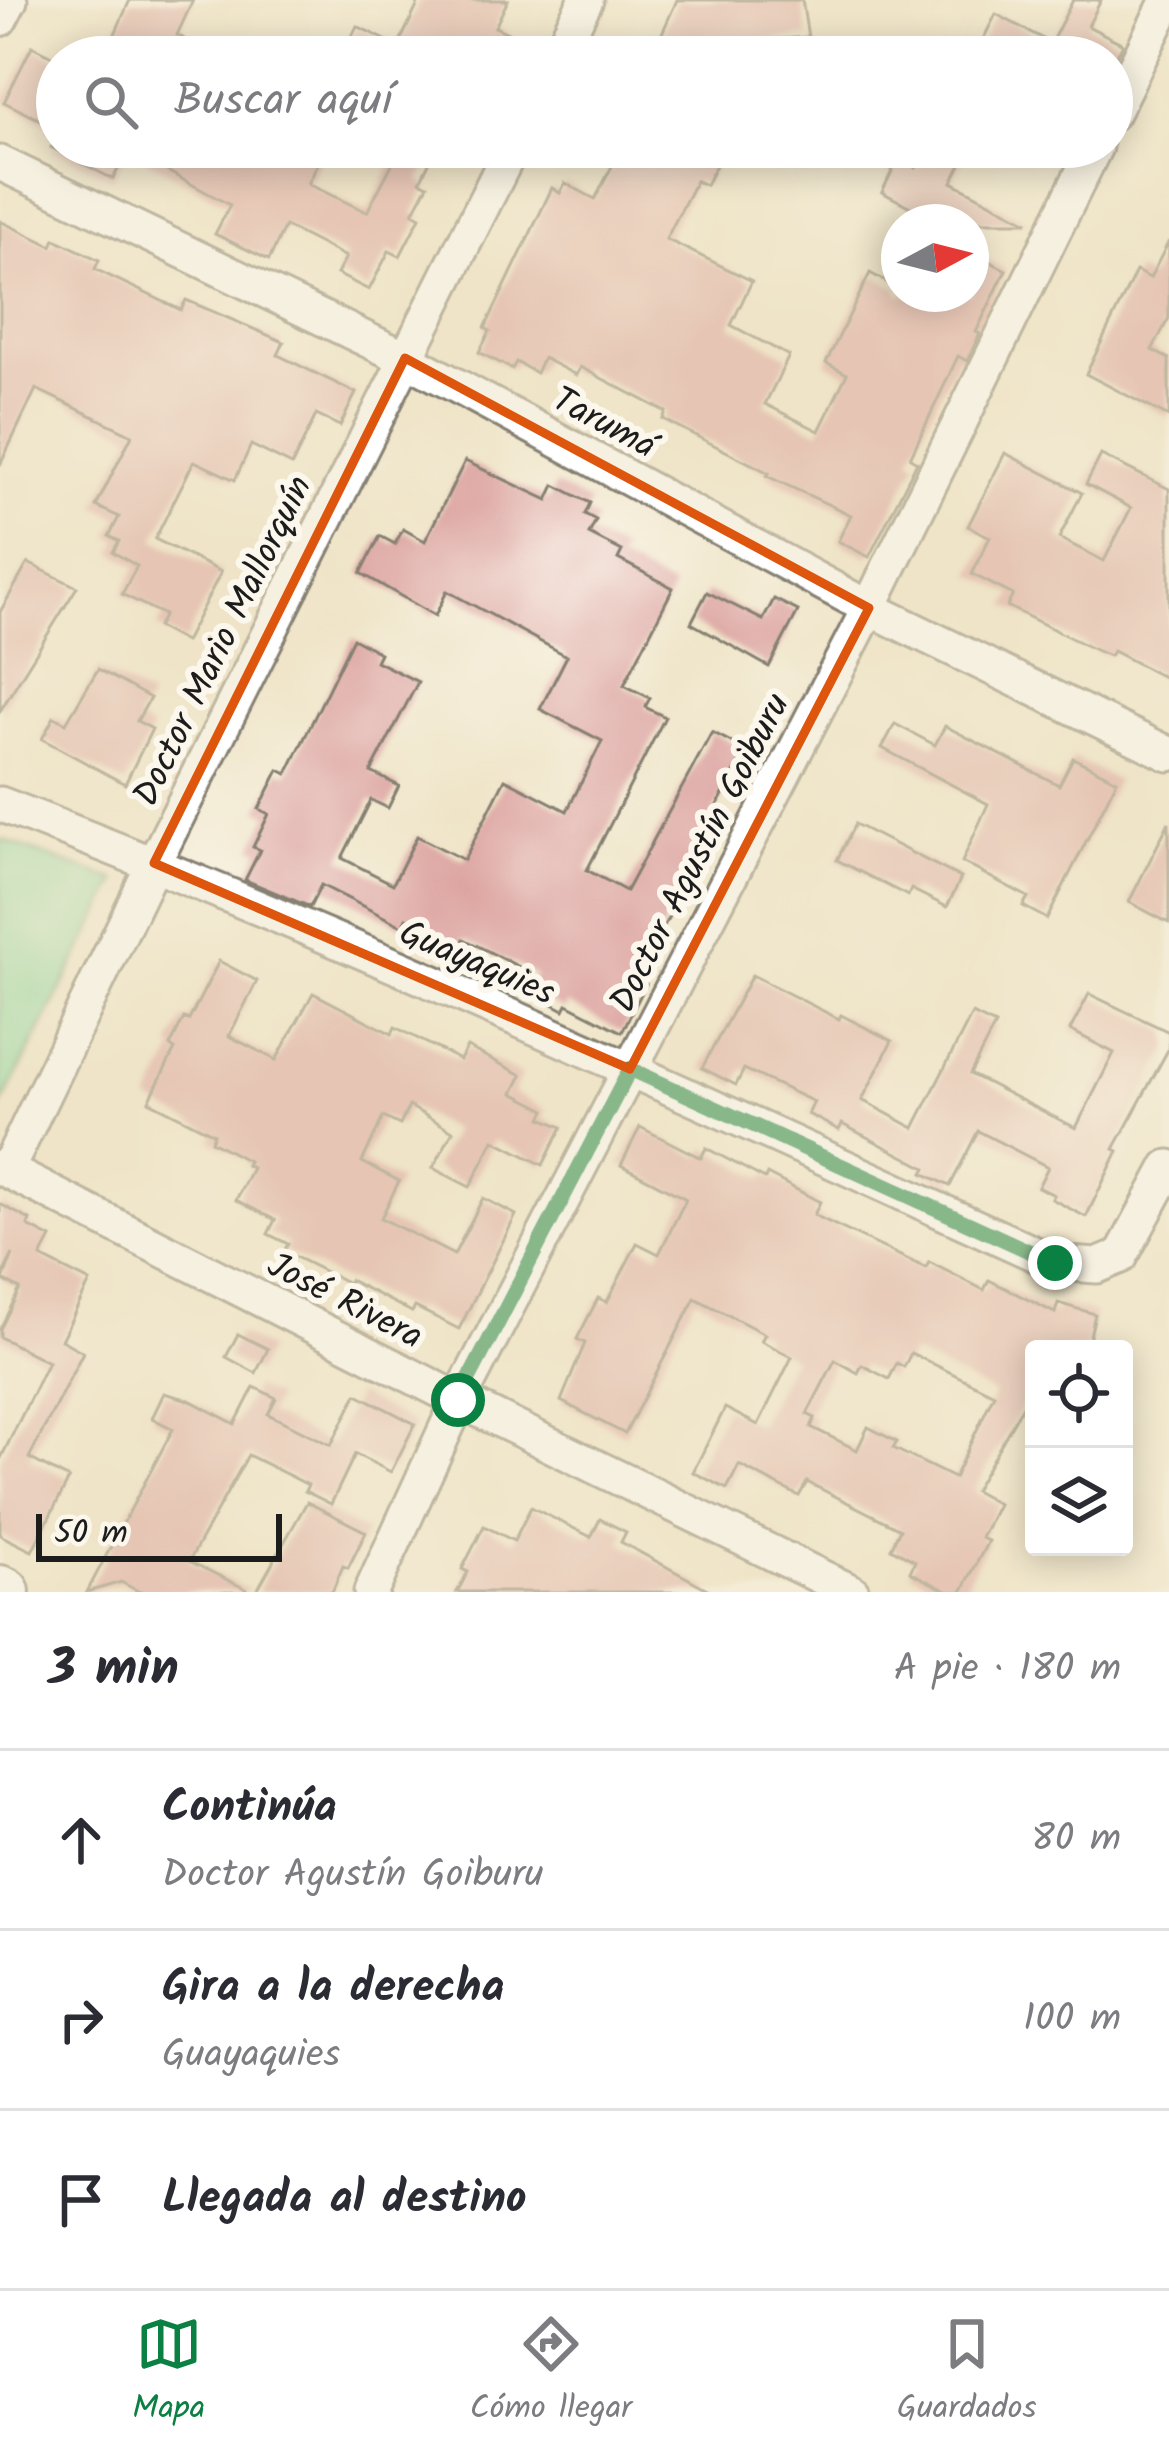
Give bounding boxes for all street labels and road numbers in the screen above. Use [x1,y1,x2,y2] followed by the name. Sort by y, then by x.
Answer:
[541,373,668,477] street label: Tarumá
[119,466,329,817] street label: Doctor Mario Mallorquín
[596,684,806,1023] street label: Doctor Agustín Goiburu
[390,906,563,1023] street label: Guayaquies
[256,1238,432,1366] street label: José Rivera

